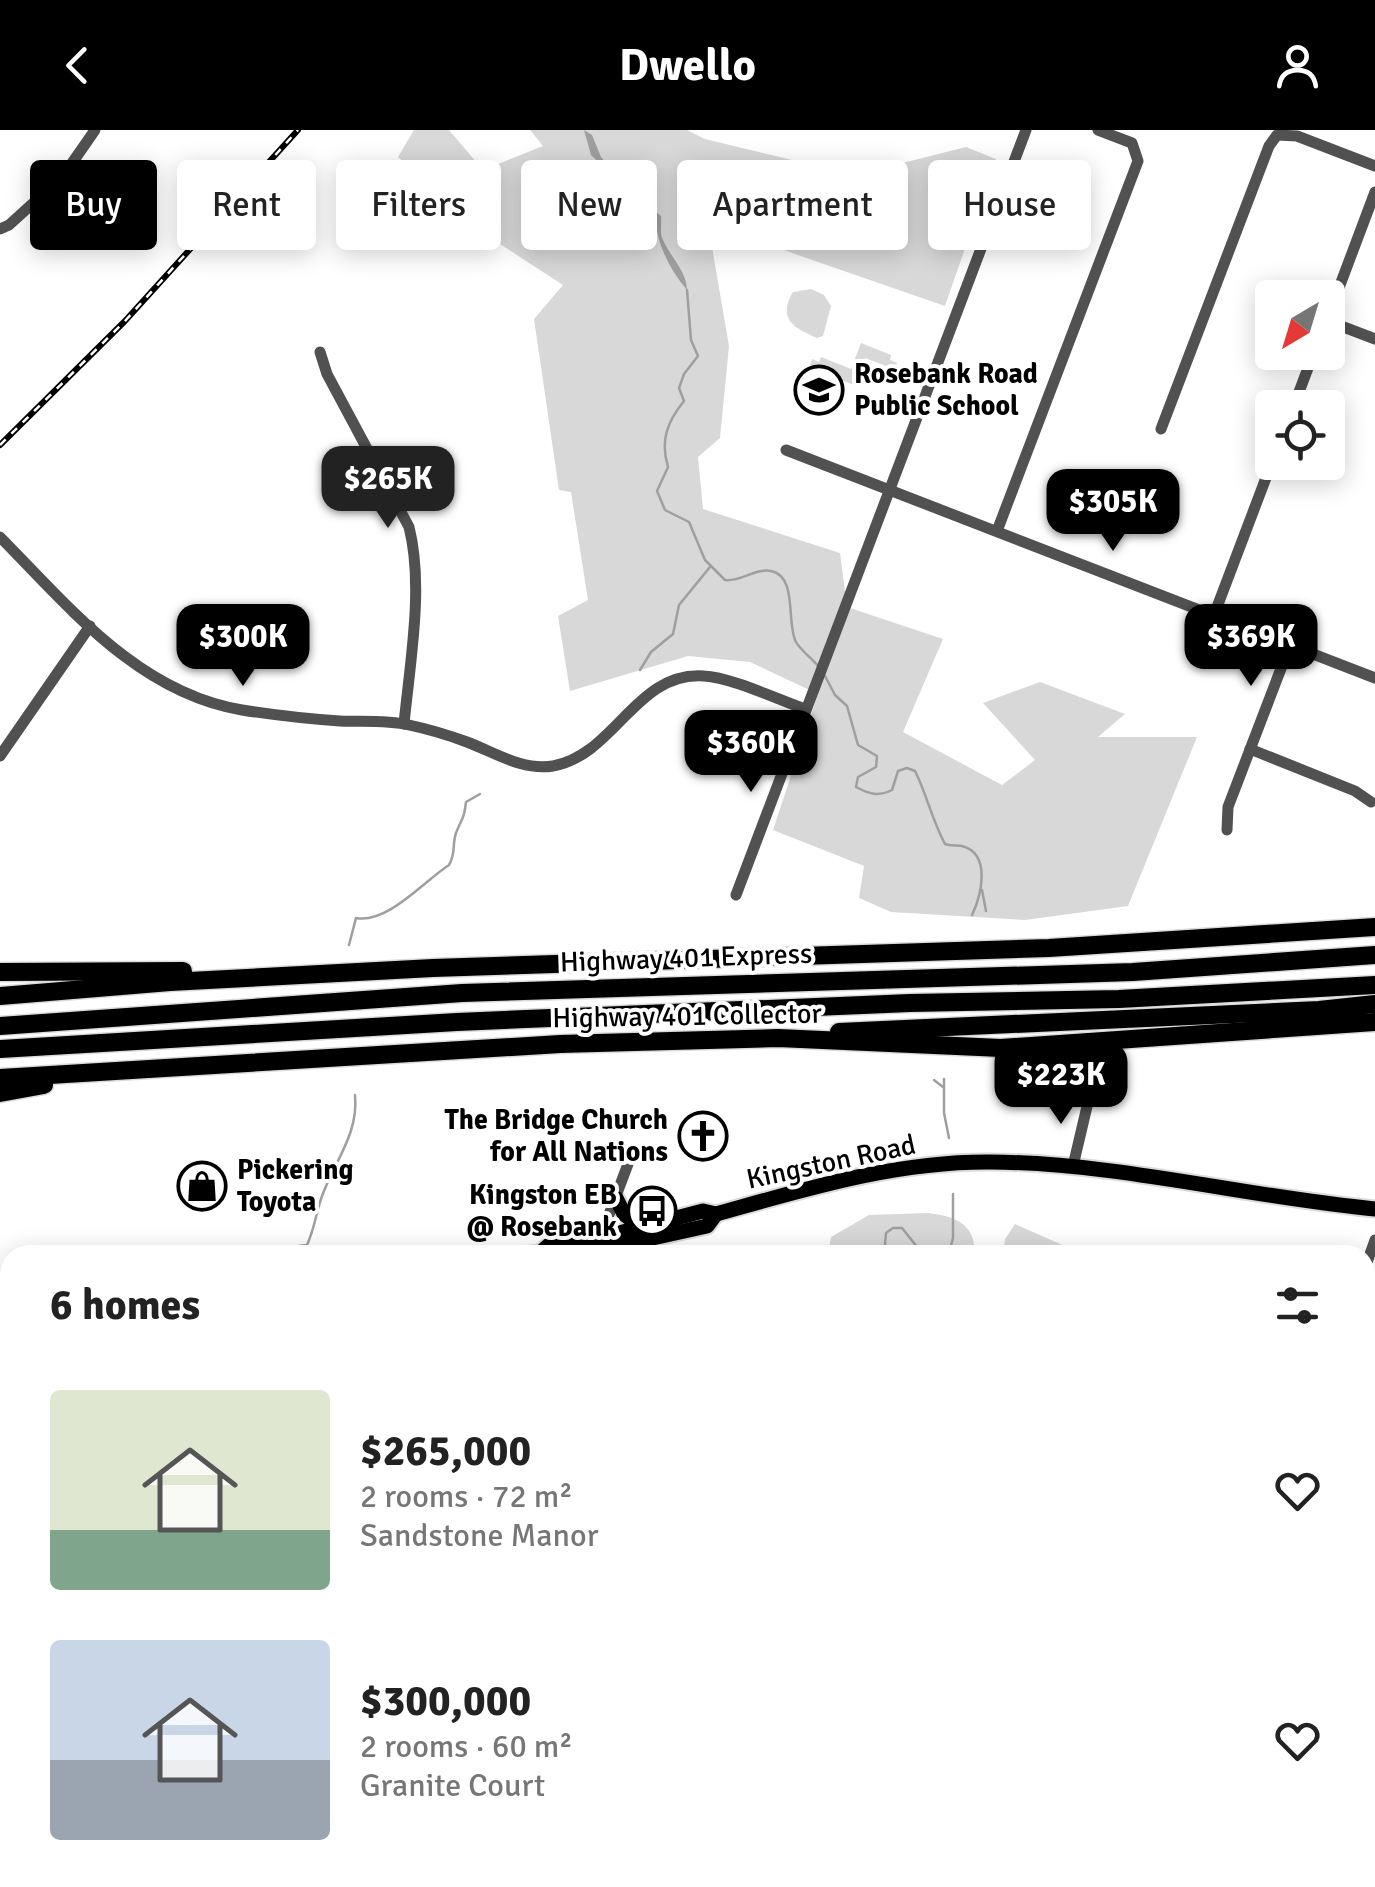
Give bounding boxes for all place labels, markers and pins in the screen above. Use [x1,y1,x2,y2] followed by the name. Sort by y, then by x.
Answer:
[854,357,1038,423] place label: Rosebank Road Public School
[793,364,845,416] school or university icon: Rosebank Road Public School
[318,446,458,531] pin: $265K
[1043,469,1183,554] pin: $305K
[173,604,313,689] pin: $300K
[1181,604,1321,689] pin: $369K
[681,710,821,795] pin: $360K
[991,1042,1131,1127] pin: $223K
[444,1103,668,1169] place label: The Bridge Church for All Nations
[677,1110,729,1162] church icon: The Bridge Church for All Nations
[237,1153,354,1219] place label: Pickering Toyota
[176,1160,228,1212] shop icon: Pickering Toyota
[466,1178,617,1244] place label: Kingston EB @ Rosebank
[626,1185,678,1237] bus stop icon: Kingston EB @ Rosebank

